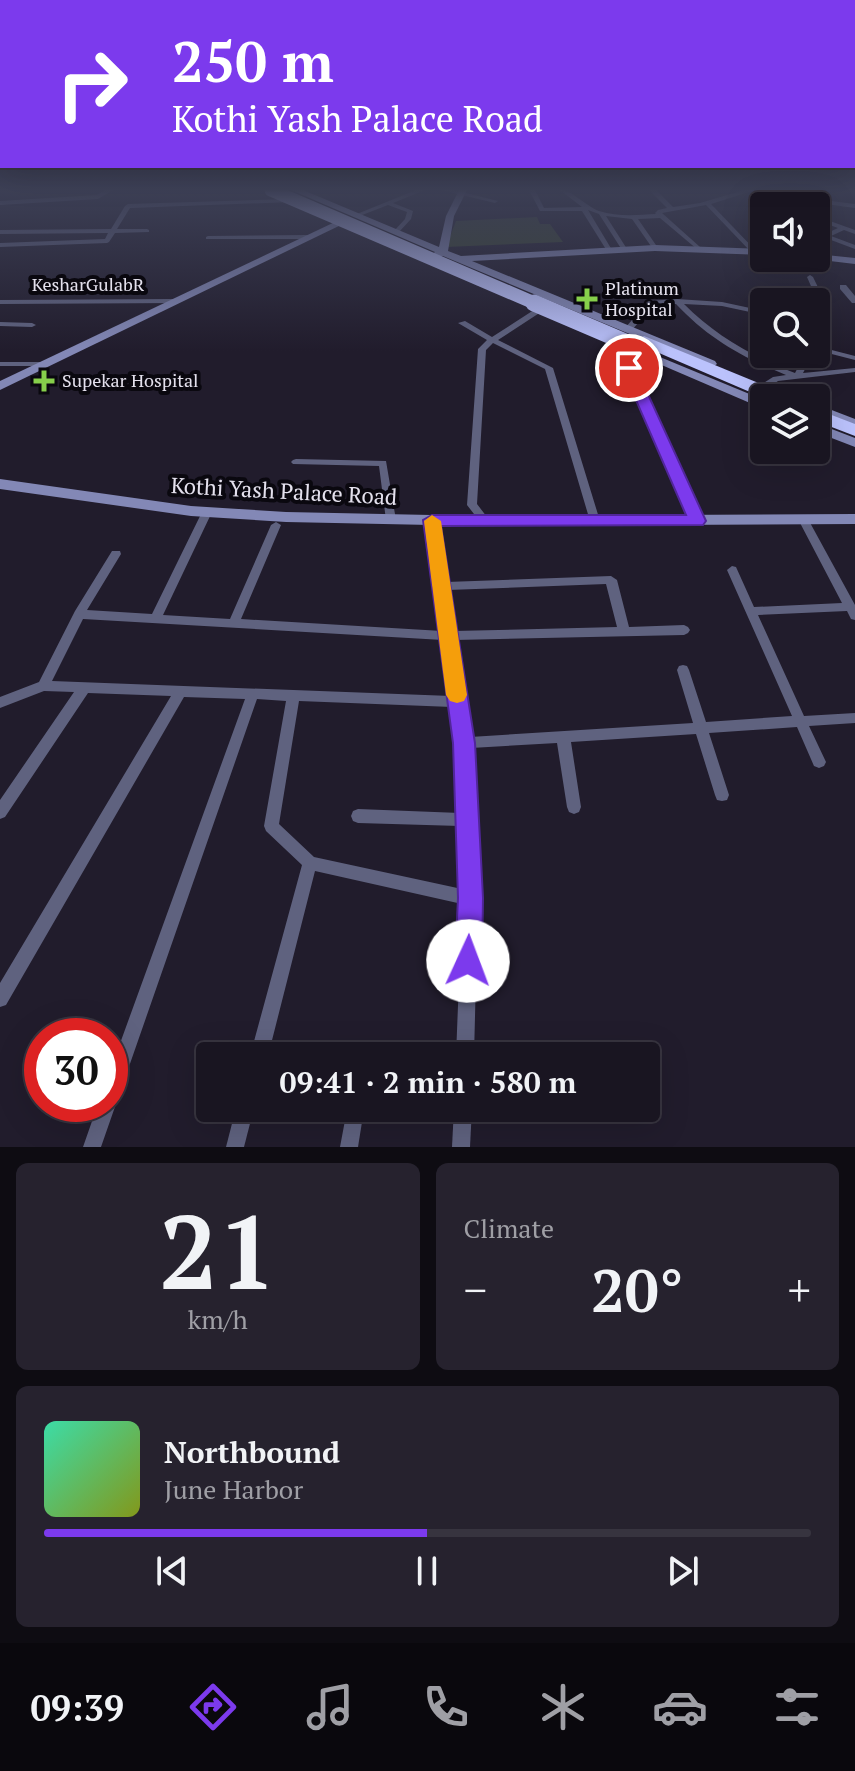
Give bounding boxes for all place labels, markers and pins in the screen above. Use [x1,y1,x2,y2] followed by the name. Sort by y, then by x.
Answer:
[605,276,679,321] place label: Platinum Hospital
[576,288,598,310] marker: Platinum Hospital
[595,334,663,402] pin
[62,368,199,392] place label: Supekar Hospital
[33,370,55,392] marker: Supekar Hospital

